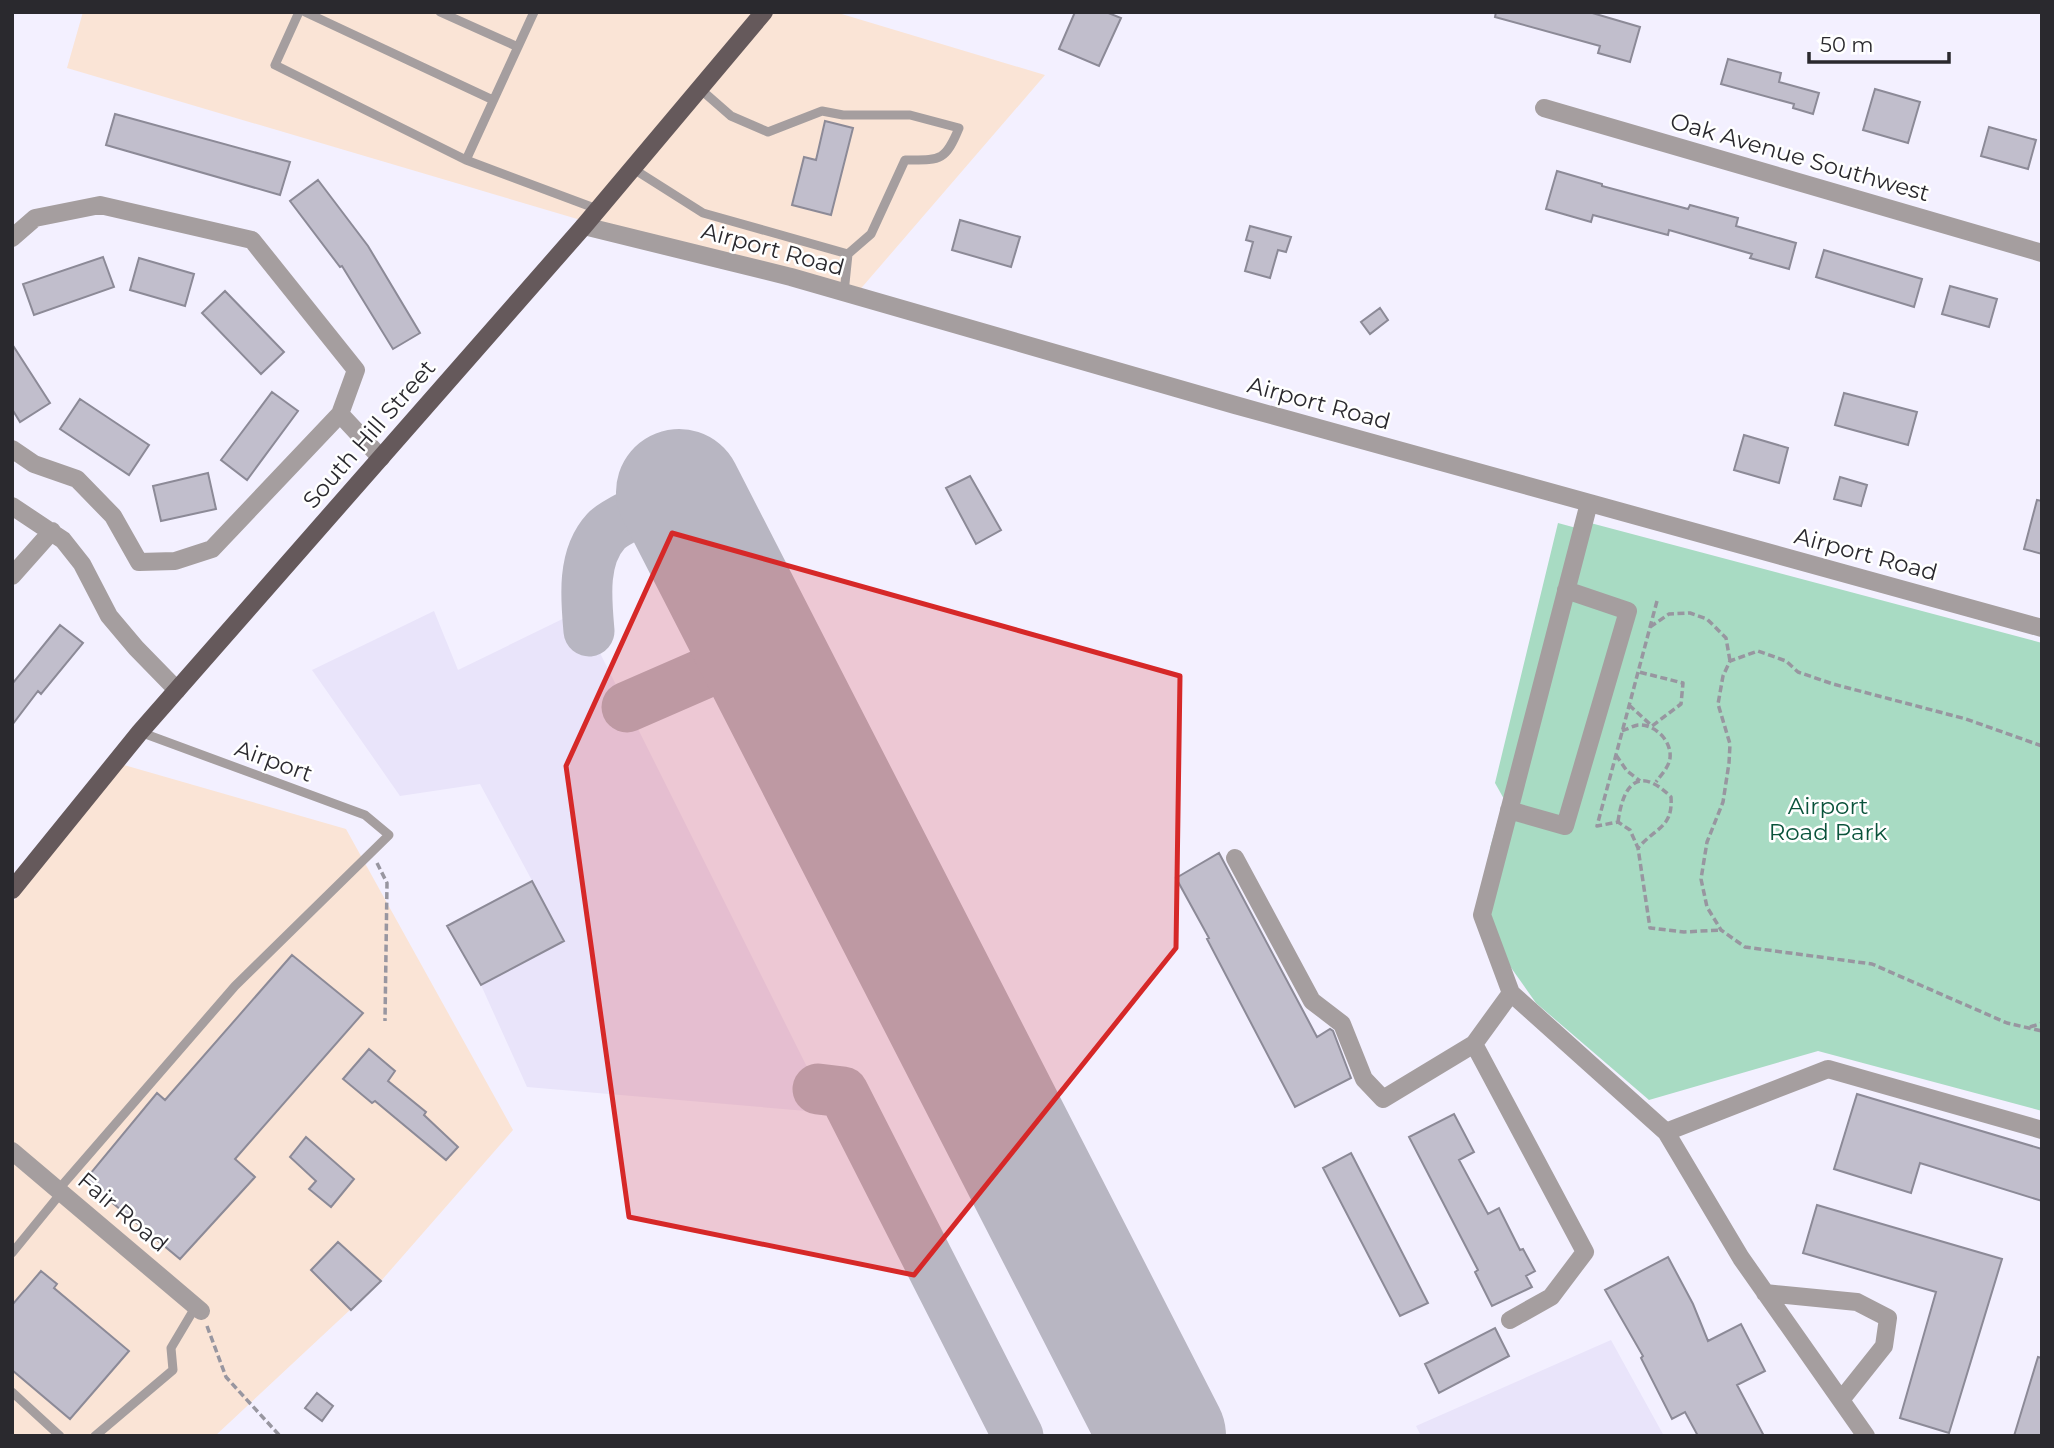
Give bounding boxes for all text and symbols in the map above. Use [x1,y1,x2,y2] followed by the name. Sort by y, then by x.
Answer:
[1809,21,1949,65] scale bar
[1820,32,1874,57] text: 50 m
[1667,107,1933,207] street label: Oak Avenue Southwest
[698,216,848,282] street label: Airport Road
[297,354,441,514] street label: South Hill Street
[1244,370,1394,436] street label: Airport Road
[1791,521,1941,587] street label: Airport Road
[231,734,317,788] street label: Airport
[1769,792,1888,846] park label: Airport Road Park
[72,1166,174,1258] street label: Fair Road

